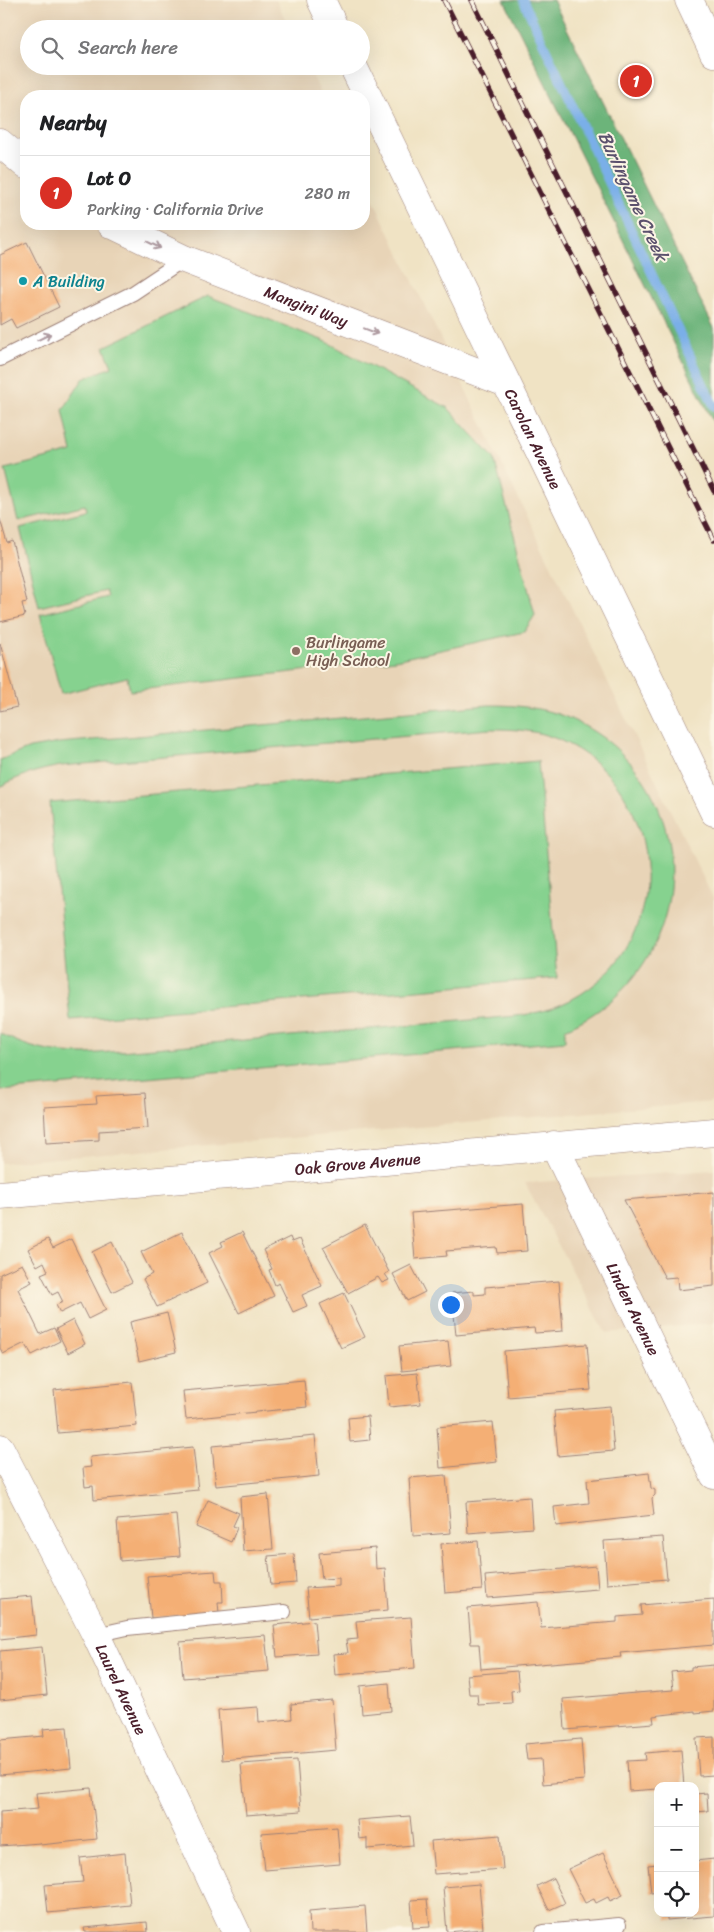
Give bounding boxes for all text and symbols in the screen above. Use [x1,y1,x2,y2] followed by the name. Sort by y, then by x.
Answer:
[20,20,370,75] search box
[78,31,178,64] text: Search here
[38,34,66,62] icon: search
[620,62,652,100] pin: 1
[40,104,106,142] text: Nearby
[589,126,678,269] water label: Burlingame Creek
[87,162,131,195] text: Lot O
[53,179,59,208] text: 1
[305,179,350,208] text: 280 m
[87,195,263,224] text: Parking · California Drive
[147,240,162,250] one-way arrow
[32,267,105,296] place label: A Building
[17,275,29,287] marker: A Building
[260,277,353,336] street label: Mangini Way
[363,327,378,336] one-way arrow
[36,332,51,341] one-way arrow
[496,383,570,495] street label: Carolan Avenue
[306,628,390,675] place label: Burlingame High School
[290,645,302,657] marker: Burlingame High School
[294,1144,422,1184] street label: Oak Grove Avenue
[598,1257,668,1361] street label: Linden Avenue
[438,1292,464,1318] your location
[87,1639,155,1740] street label: Laurel Avenue
[654,1782,699,1917] map controls
[654,1782,699,1827] button: +
[654,1827,699,1872] button: −
[654,1872,699,1917] button: locate

